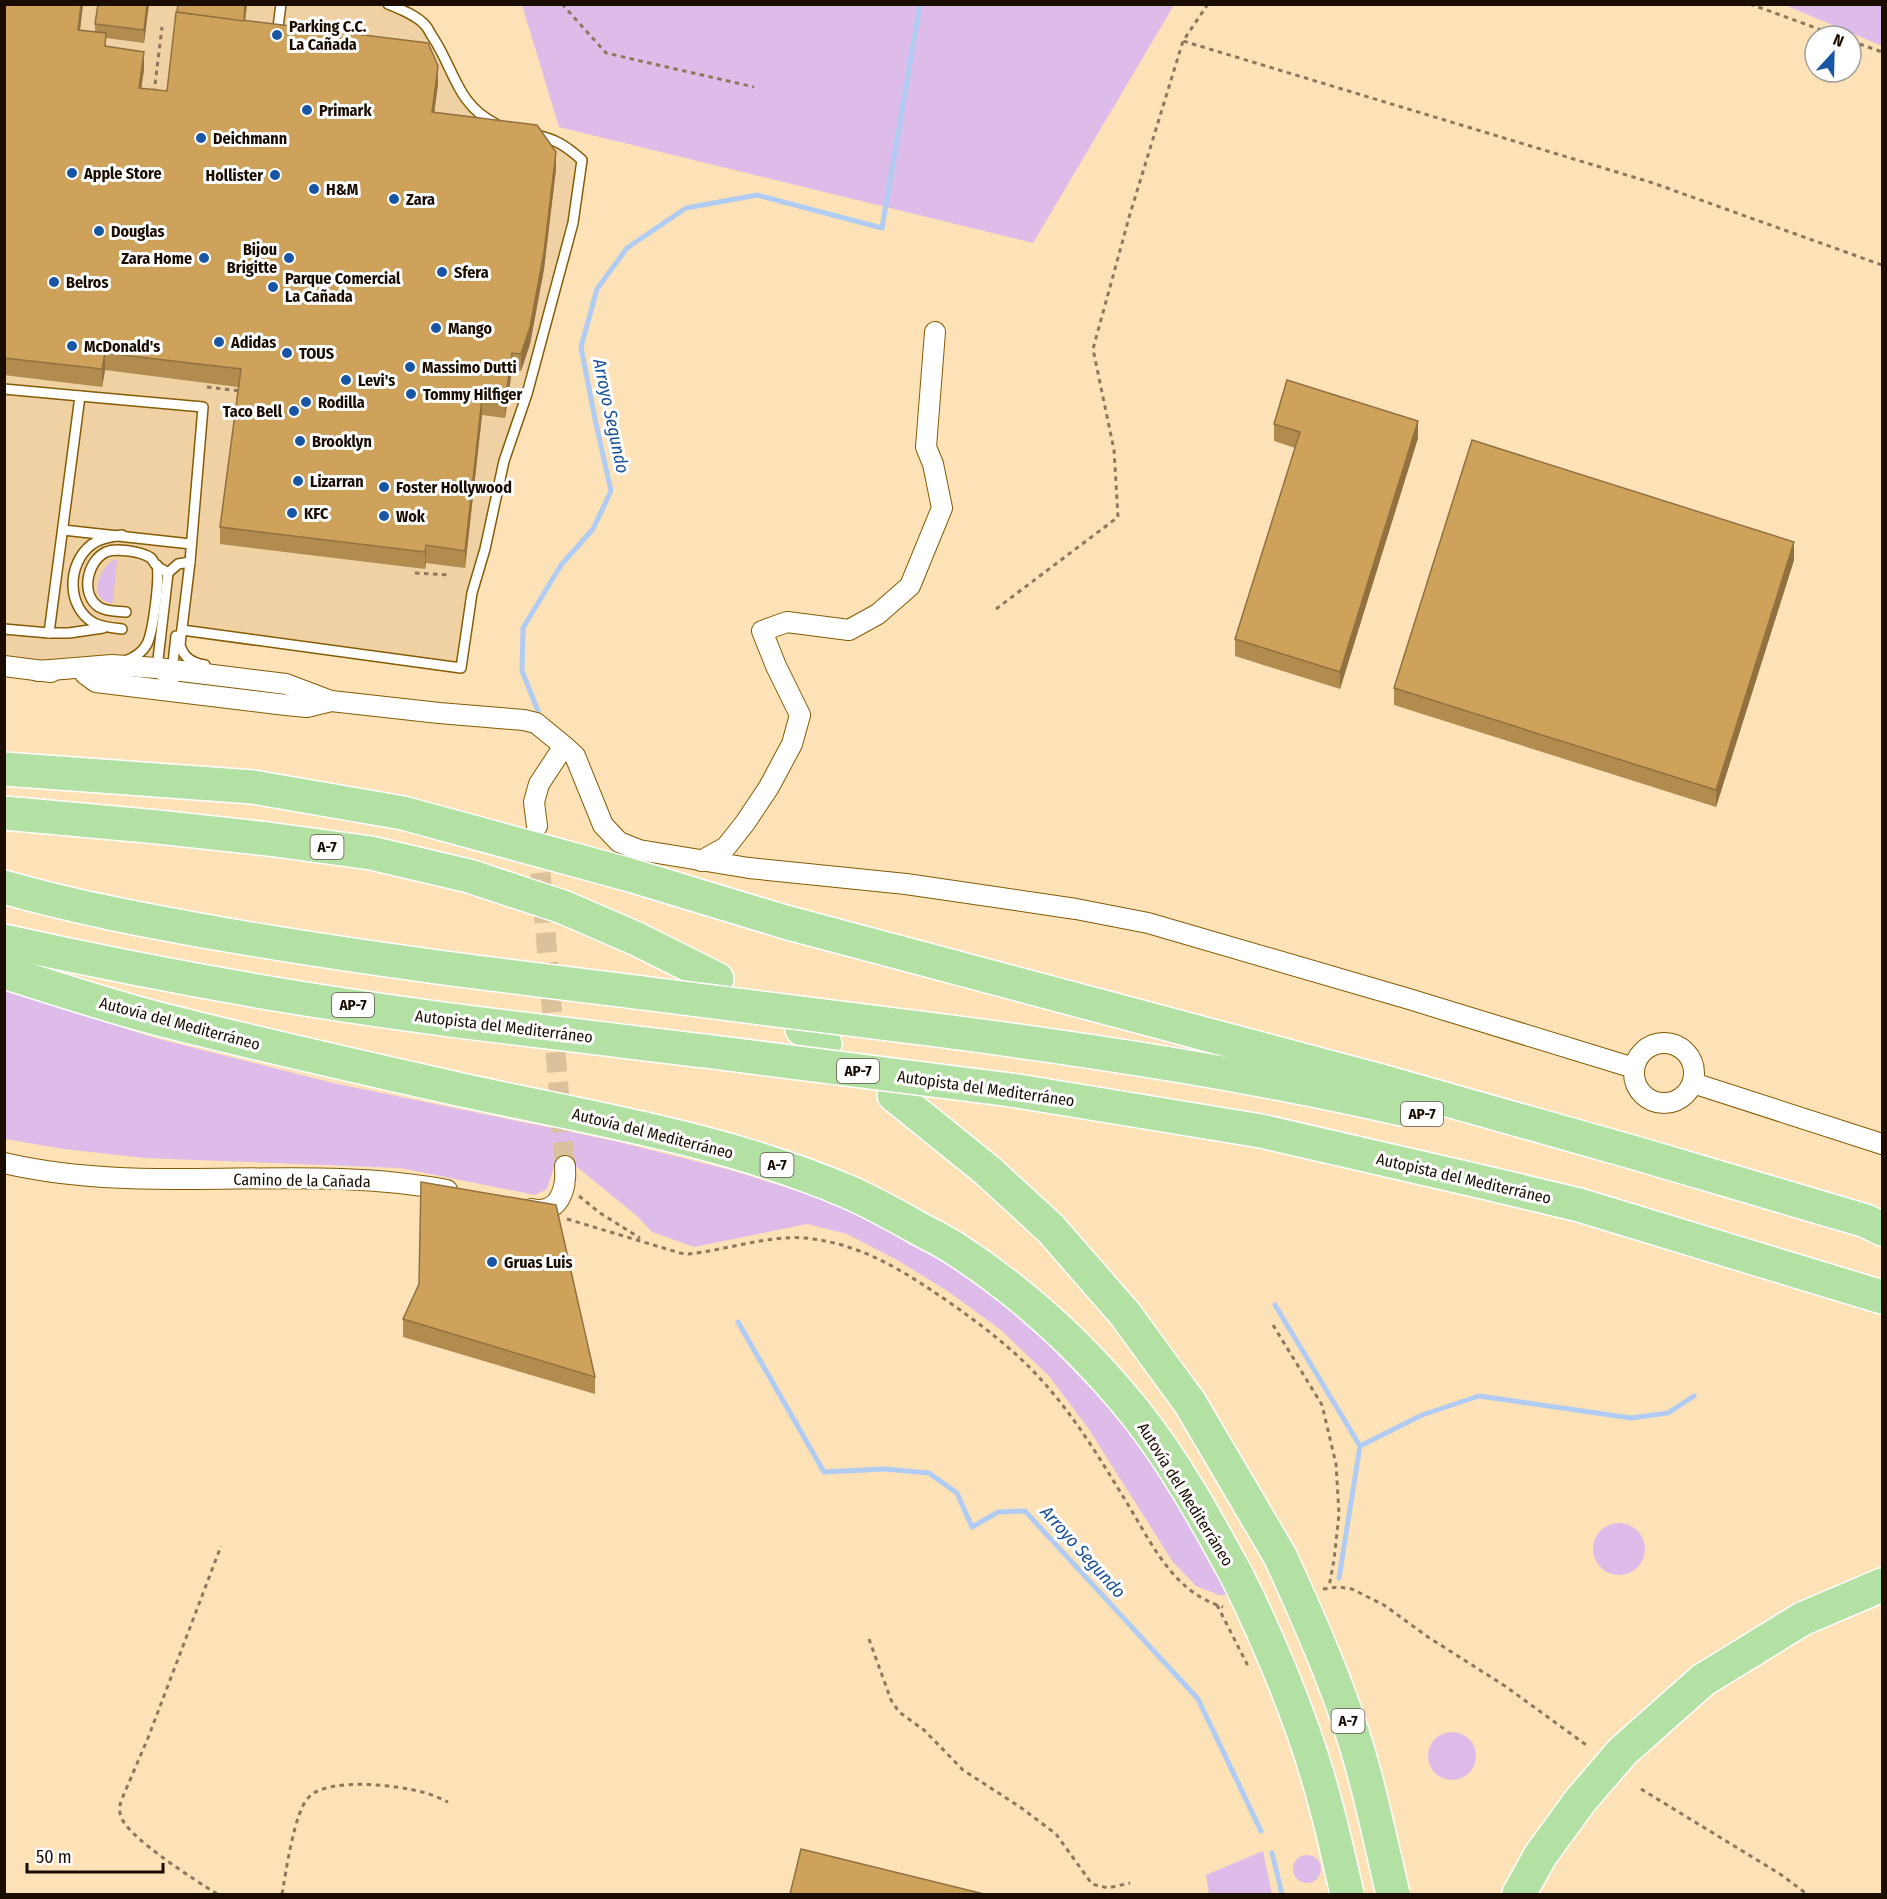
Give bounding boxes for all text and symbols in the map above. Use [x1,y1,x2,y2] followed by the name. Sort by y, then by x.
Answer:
[289,17,367,54] place label: Parking C.C. La Cañada
[1803,24,1863,84] north arrow
[270,28,284,42] marker: Parking C.C. La Cañada
[1830,30,1846,51] text: N
[319,101,372,120] place label: Primark
[300,103,314,117] marker: Primark
[213,129,287,148] place label: Deichmann
[194,131,208,145] marker: Deichmann
[83,164,162,183] place label: Apple Store
[65,166,79,180] marker: Apple Store
[206,166,263,185] place label: Hollister
[268,168,282,182] marker: Hollister
[326,180,359,199] place label: H&M
[307,182,321,196] marker: H&M
[406,190,435,209] place label: Zara
[387,192,401,206] marker: Zara
[111,222,165,241] place label: Douglas
[92,224,106,238] marker: Douglas
[227,240,277,277] place label: Bijou Brigitte
[121,249,192,268] place label: Zara Home
[197,251,211,265] marker: Zara Home
[282,251,296,265] marker: Bijou Brigitte
[454,263,489,282] place label: Sfera
[435,265,449,279] marker: Sfera
[285,269,401,306] place label: Parque Comercial La Cañada
[66,273,108,292] place label: Belros
[47,275,61,289] marker: Belros
[266,280,280,294] marker: Parque Comercial La Cañada
[448,319,492,338] place label: Mango
[429,321,443,335] marker: Mango
[230,333,276,352] place label: Adidas
[212,335,226,349] marker: Adidas
[84,337,160,356] place label: McDonald's
[65,339,79,353] marker: McDonald's
[299,344,334,363] place label: TOUS
[280,346,294,360] marker: TOUS
[588,356,634,475] water label: Arroyo Segundo
[422,358,517,377] place label: Massimo Dutti
[403,360,417,374] marker: Massimo Dutti
[358,371,395,390] place label: Levi's
[339,373,353,387] marker: Levi's
[423,385,522,404] place label: Tommy Hilfiger
[404,387,418,401] marker: Tommy Hilfiger
[318,393,365,412] place label: Rodilla
[299,395,313,409] marker: Rodilla
[223,402,283,421] place label: Taco Bell
[287,404,301,418] marker: Taco Bell
[312,432,372,451] place label: Brooklyn
[293,434,307,448] marker: Brooklyn
[310,472,364,491] place label: Lizarran
[291,474,305,488] marker: Lizarran
[396,478,512,497] place label: Foster Hollywood
[377,480,391,494] marker: Foster Hollywood
[304,504,329,523] place label: KFC
[285,506,299,520] marker: KFC
[396,507,426,526] place label: Wok
[377,509,391,523] marker: Wok
[310,835,344,859] road number: A-7
[98,993,262,1054] street label: Autovía del Mediterráneo
[332,993,374,1017] road number: AP-7
[414,1006,594,1047] street label: Autopista del Mediterráneo
[837,1059,879,1083] road number: AP-7
[896,1067,1076,1110] street label: Autopista del Mediterráneo
[1401,1102,1443,1126] road number: AP-7
[570,1104,735,1163] street label: Autovía del Mediterráneo
[1375,1149,1553,1208] street label: Autopista del Mediterráneo
[760,1153,794,1177] road number: A-7
[233,1170,371,1191] street label: Camino de la Cañada
[504,1253,572,1272] place label: Gruas Luis
[485,1255,499,1269] marker: Gruas Luis
[1134,1419,1237,1569] street label: Autovía del Mediterráneo
[1035,1501,1130,1603] water label: Arroyo Segundo
[1332,1709,1364,1733] road number: A-7
[27,1836,164,1874] scale bar
[36,1846,72,1868] text: 50 m

